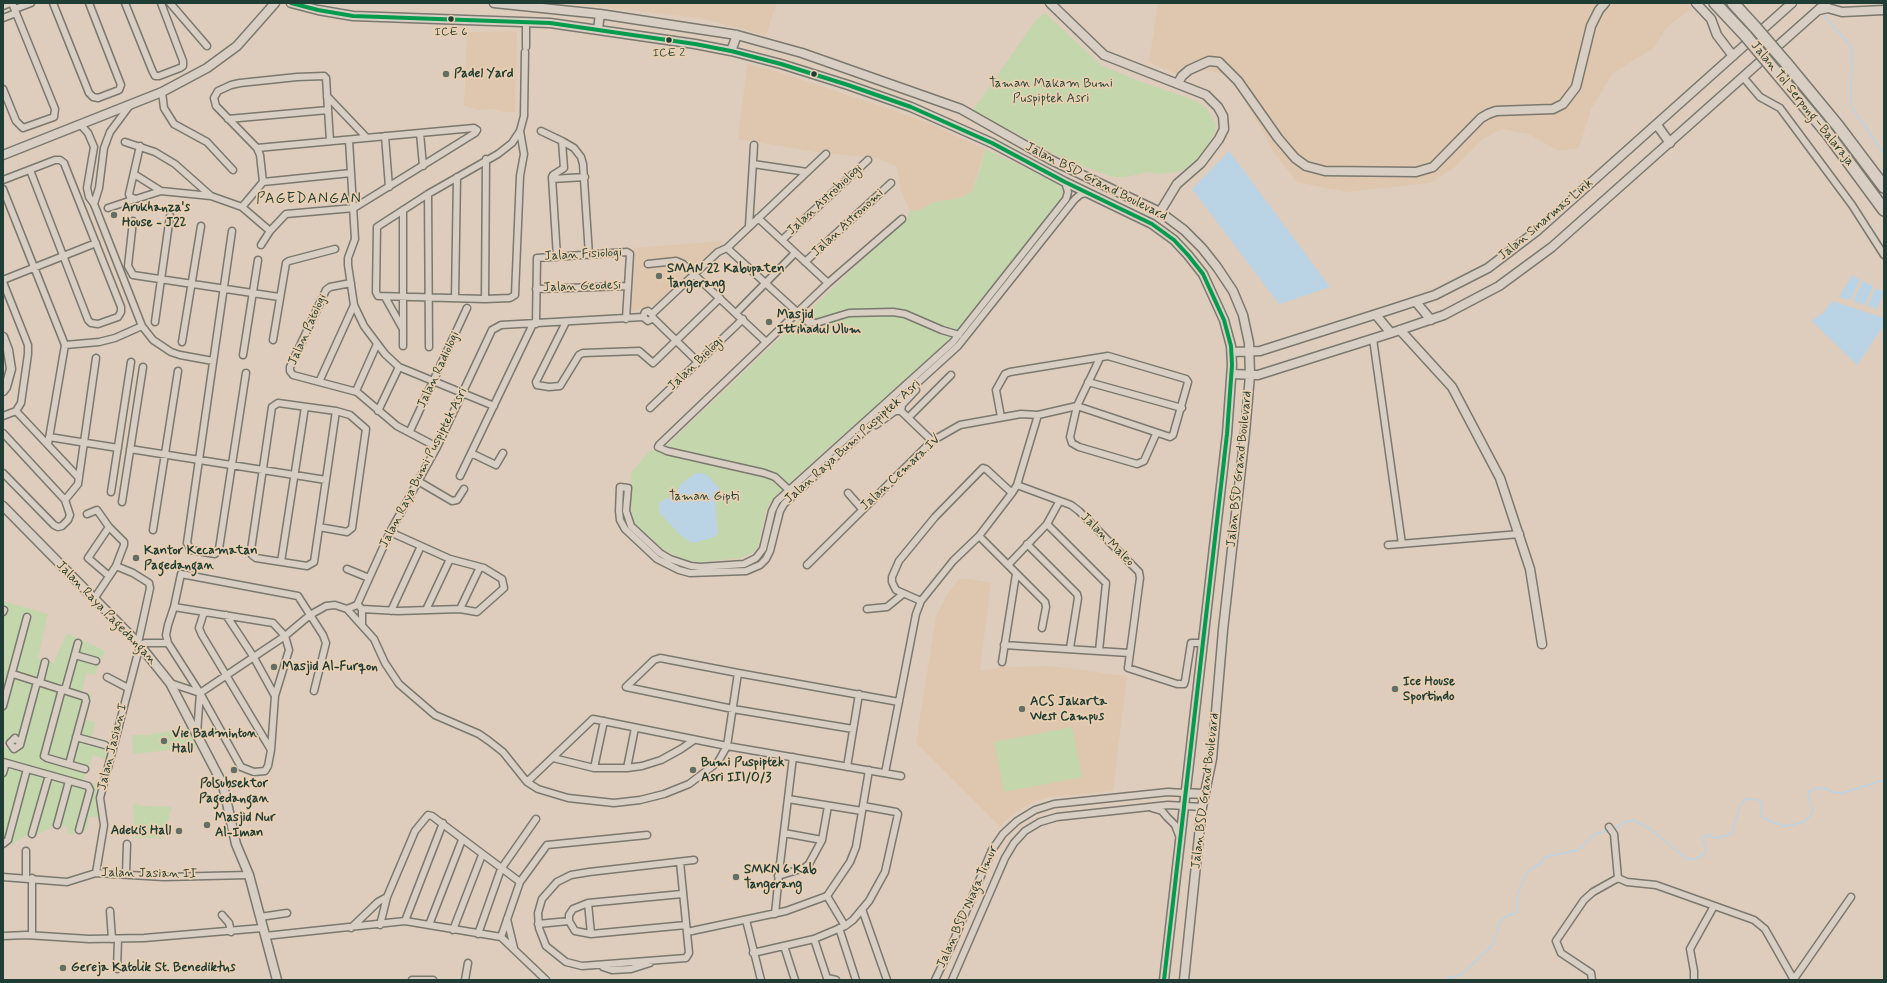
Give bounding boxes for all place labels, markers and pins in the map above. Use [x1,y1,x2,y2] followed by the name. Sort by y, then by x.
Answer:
[446,14,456,24] marker: ICE 6
[435,25,467,39] place label: ICE 6
[664,35,674,45] marker: ICE 2
[653,46,685,60] place label: ICE 2
[454,66,514,82] place label: Padel Yard
[441,69,451,79] marker: Padel Yard
[809,69,819,79] unlabelled marker
[122,200,190,231] place label: Arukhanza's House - J22
[109,210,119,220] marker: Arukhanza's House - J22
[667,261,784,292] place label: SMAN 22 Kabupaten Tangerang
[654,271,664,281] marker: SMAN 22 Kabupaten Tangerang
[777,307,861,338] place label: Masjid Ittihadul Ulum
[764,317,774,327] marker: Masjid Ittihadul Ulum
[144,543,257,574] place label: Kantor Kecamatan Pagedangan
[131,553,141,563] marker: Kantor Kecamatan Pagedangan
[282,659,378,675] place label: Masjid Al-Furqon
[269,662,279,672] marker: Masjid Al-Furqon
[1403,674,1455,705] place label: Ice House Sportindo
[1390,684,1400,694] marker: Ice House Sportindo
[1030,694,1107,725] place label: ACS Jakarta West Campus
[1017,704,1027,714] marker: ACS Jakarta West Campus
[172,726,257,757] place label: Vie Badminton Hall
[159,736,169,746] marker: Vie Badminton Hall
[701,755,784,786] place label: Bumi Puspiptek Asri III/O/3
[229,765,239,775] marker: Polsubsektor Pagedangan
[688,765,698,775] marker: Bumi Puspiptek Asri III/O/3
[199,776,269,807] place label: Polsubsektor Pagedangan
[215,810,275,841] place label: Masjid Nur Al-Iman
[202,820,212,830] marker: Masjid Nur Al-Iman
[111,823,171,839] place label: Adekis Hall
[174,826,184,836] marker: Adekis Hall
[744,862,817,893] place label: SMKN 6 Kab Tangerang
[731,872,741,882] marker: SMKN 6 Kab Tangerang
[71,960,236,976] place label: Gereja Katolik St. Benediktus
[58,963,68,973] marker: Gereja Katolik St. Benediktus

